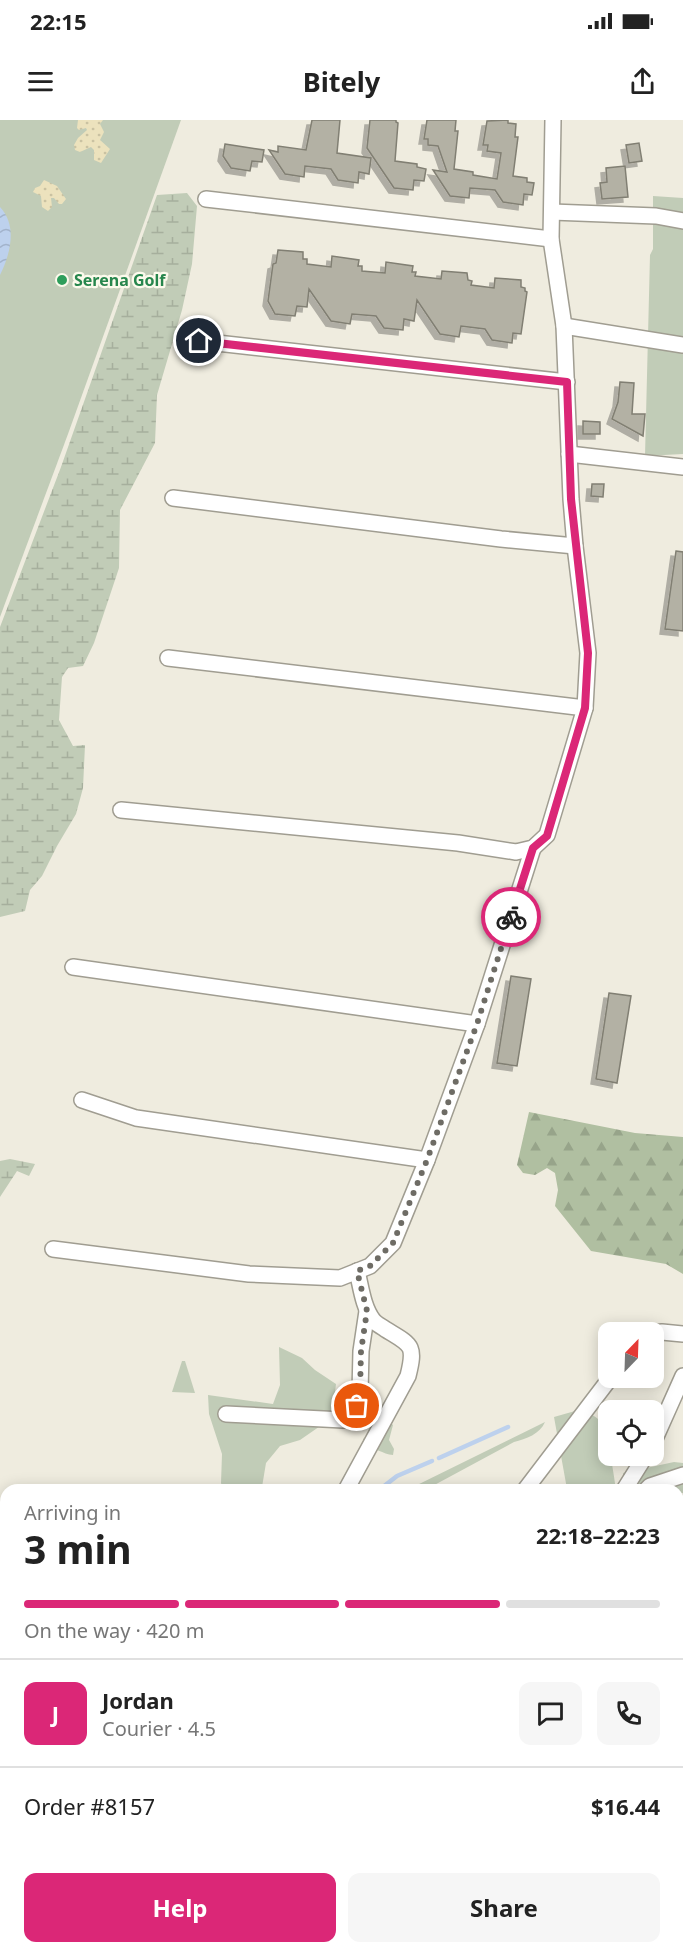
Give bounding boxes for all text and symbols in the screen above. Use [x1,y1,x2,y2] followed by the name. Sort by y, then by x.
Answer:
[30,6,87,36] text: 22:15
[303,63,380,100] text: Bitely
[24,65,57,98] icon: menu
[626,65,659,98] icon: share
[74,269,166,291] place label: Serena Golf
[55,273,69,287] marker: Serena Golf
[173,315,224,366] pin
[182,324,215,357] icon: home
[481,887,541,947] courier
[495,901,528,934] icon: bike
[598,1322,664,1388] north arrow
[598,1322,664,1466] map controls
[331,1380,382,1431] pin
[340,1389,373,1422] icon: bag
[598,1400,664,1466] button: locate
[24,1499,121,1526] text: Arriving in
[536,1520,660,1550] text: 22:18–22:23
[24,1522,131,1575] text: 3 min
[24,1617,204,1644] text: On the way · 420 m
[519,1682,582,1745] button: chat
[597,1682,660,1745] button: phone
[102,1685,174,1715] text: Jordan
[52,1698,59,1728] text: J
[102,1715,216,1742] text: Courier · 4.5
[24,1791,155,1821] text: Order #8157
[591,1791,660,1821] text: $16.44
[24,1873,336,1942] button: Help
[348,1873,660,1942] button: Share

